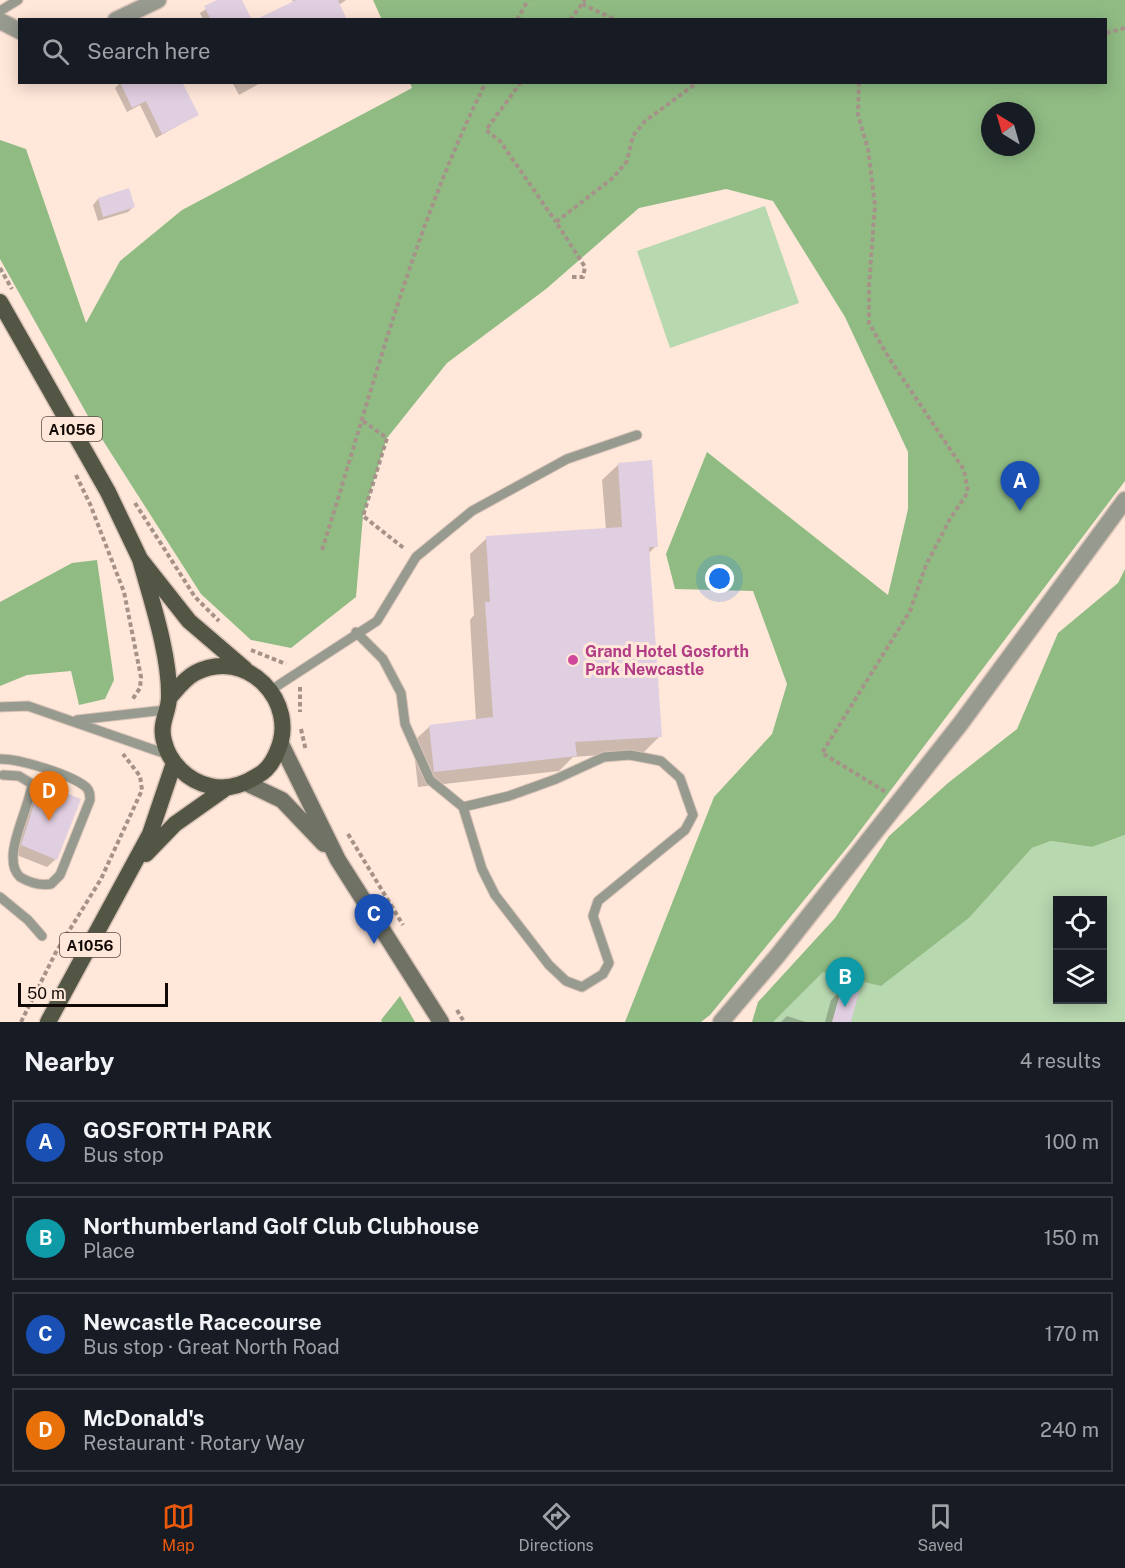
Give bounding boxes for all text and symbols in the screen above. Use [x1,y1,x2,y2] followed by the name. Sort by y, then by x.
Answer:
[18,18,1107,84] search box
[39,35,72,68] icon: search
[87,38,211,64] text: Search here
[981,102,1035,156] north arrow
[42,417,102,441] road number: A1056
[1000,462,1040,511] pin: A
[705,564,734,593] your location
[585,642,749,679] place label: Grand Hotel Gosforth Park Newcastle
[566,653,580,667] marker: Grand Hotel Gosforth Park Newcastle
[29,772,68,821] pin: D
[354,894,394,944] pin: C
[1053,896,1107,1004] map controls
[1053,896,1107,950] button: locate
[60,933,120,957] road number: A1056
[1053,950,1107,1004] button: layers
[826,958,864,1007] pin: B
[18,980,168,1007] scale bar
[27,984,65,1003] text: 50 m
[24,1046,114,1077] text: Nearby
[1020,1049,1101,1073] text: 4 results
[83,1117,272,1143] text: GOSFORTH PARK
[38,1130,53,1154] text: A
[1044,1130,1099,1154] text: 100 m
[83,1143,164,1167] text: Bus stop
[83,1213,479,1239] text: Northumberland Golf Club Clubhouse
[39,1226,52,1250] text: B
[1044,1226,1099,1250] text: 150 m
[83,1239,135,1263] text: Place
[83,1309,322,1335] text: Newcastle Racecourse
[38,1322,53,1346] text: C
[1045,1322,1099,1346] text: 170 m
[83,1335,340,1359] text: Bus stop · Great North Road
[83,1405,204,1431] text: McDonald's
[38,1418,53,1442] text: D
[1040,1418,1099,1442] text: 240 m
[83,1431,305,1455] text: Restaurant · Rotary Way
[162,1500,195,1555] tab: Map
[519,1500,594,1555] tab: Directions
[917,1500,963,1555] tab: Saved

